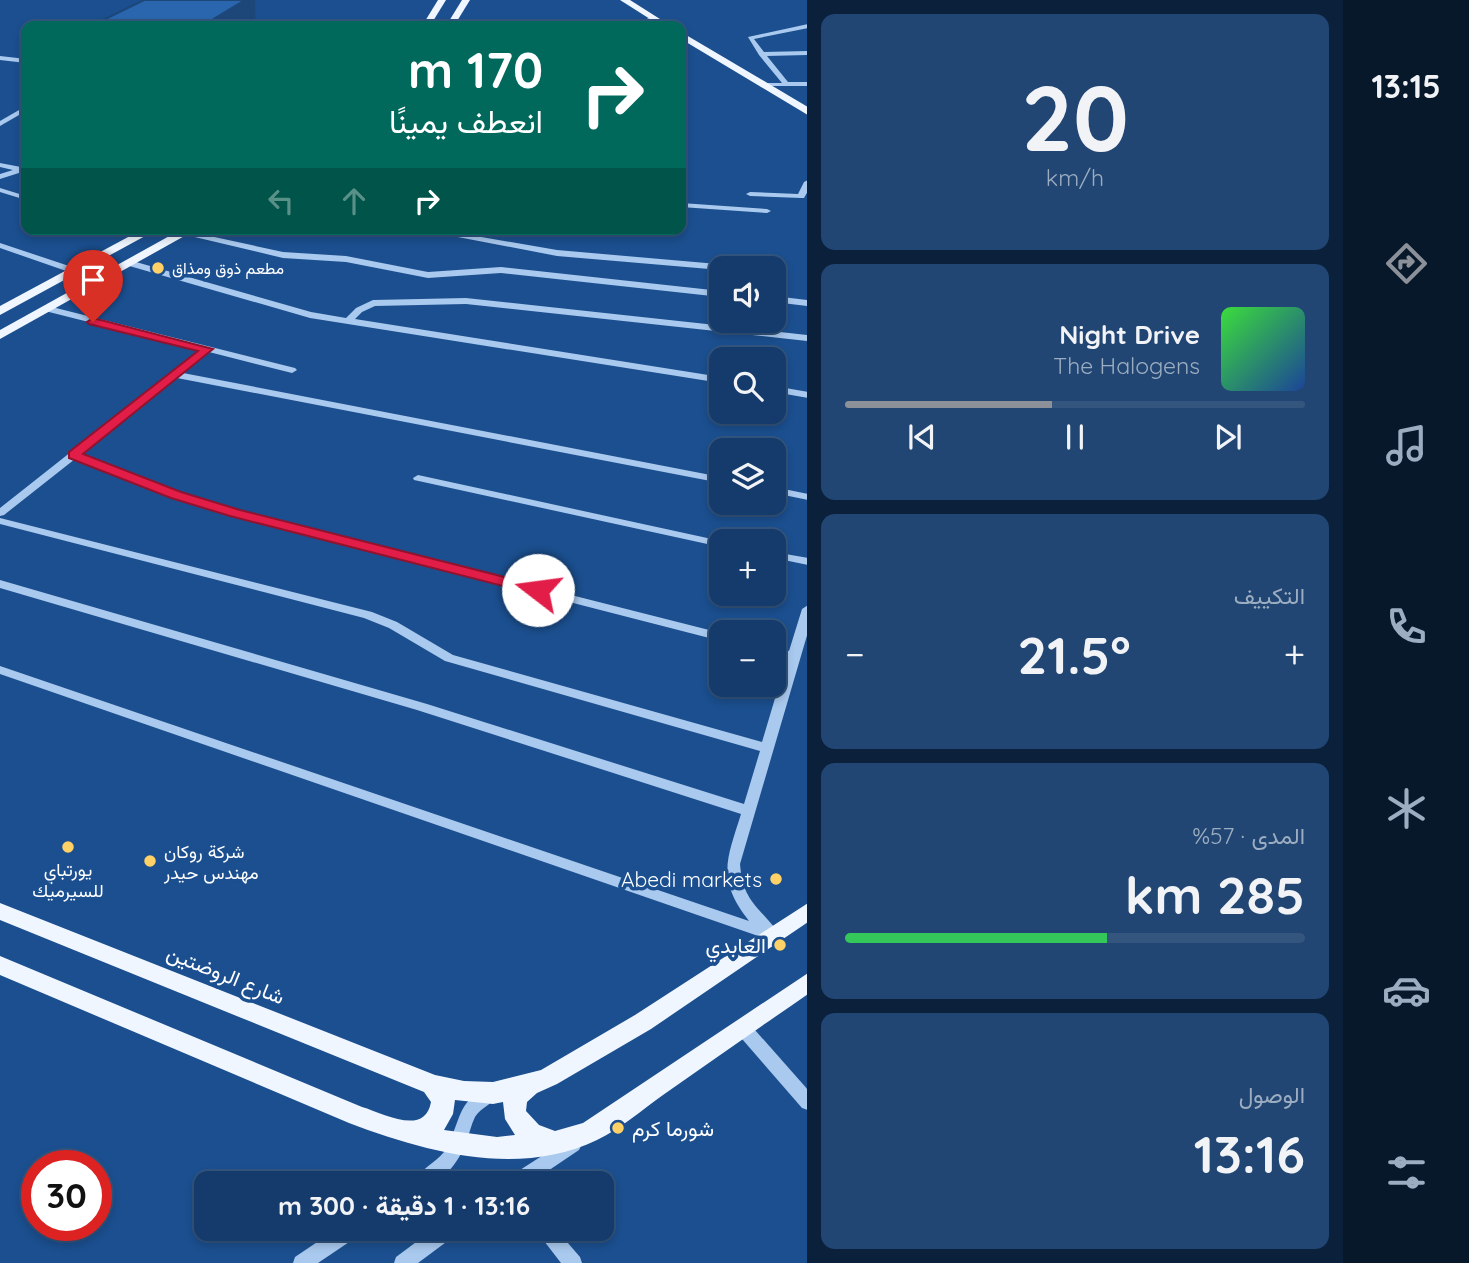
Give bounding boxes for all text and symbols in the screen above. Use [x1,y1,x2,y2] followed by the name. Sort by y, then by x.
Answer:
[408,39,543,100] text: 170 m
[567,49,658,140] icon: right
[1021,60,1129,174] text: 20
[1371,66,1441,106] text: 13:15
[389,101,543,141] text: انعطف يمينًا
[1046,163,1104,192] text: km/h
[262,182,300,220] icon: left
[335,182,373,220] icon: ahead
[408,182,446,220] icon: right
[1382,239,1431,288] icon: directions
[63,250,123,322] pin
[709,256,786,697] map controls
[709,256,786,333] button: sound
[172,258,284,279] place label: مطعم ذوق ومذاق
[150,260,166,276] marker: مطعم ذوق ومذاق
[74,261,112,299] icon: arrive
[1059,318,1200,351] text: Night Drive
[709,347,786,424] button: search
[1053,351,1200,380] text: The Halogens
[903,418,941,456] icon: previous
[1056,418,1094,456] icon: pause
[1209,418,1247,456] icon: next
[1382,421,1431,470] icon: music
[709,438,786,515] button: layers
[709,529,786,606] button: +
[501,553,575,627] position arrow
[1234,581,1305,610] text: التكييف
[1382,602,1431,651] icon: phone
[709,620,786,697] button: −
[1018,622,1131,687] text: 21.5°
[845,630,865,678] text: −
[1284,630,1305,678] text: +
[1382,784,1431,833] icon: climate
[1192,821,1305,850] text: المدى · 57%
[60,839,76,855] marker: يورتباي للسيرميك
[163,840,259,884] place label: شركة روكان مهندس حيدر
[142,853,158,869] marker: شركة روكان مهندس حيدر
[32,858,104,902] place label: يورتباي للسيرميك
[1125,862,1305,927] text: 285 km
[621,866,762,892] place label: Abedi markets
[768,871,784,887] marker: Abedi markets
[705,932,766,963] place label: العابدي
[772,937,788,953] marker: العابدي
[163,939,289,1011] street label: شارع الروضتين
[1382,966,1431,1015] icon: car
[1239,1080,1305,1109] text: الوصول
[632,1115,714,1143] place label: شورما كرم
[610,1120,626,1136] marker: شورما كرم
[1194,1121,1305,1186] text: 13:16
[1382,1148,1431,1197] icon: filters
[21,1150,112,1241] speed limit sign: 30
[278,1189,530,1222] text: 13:16 · 1 دقيقة · 300 m

